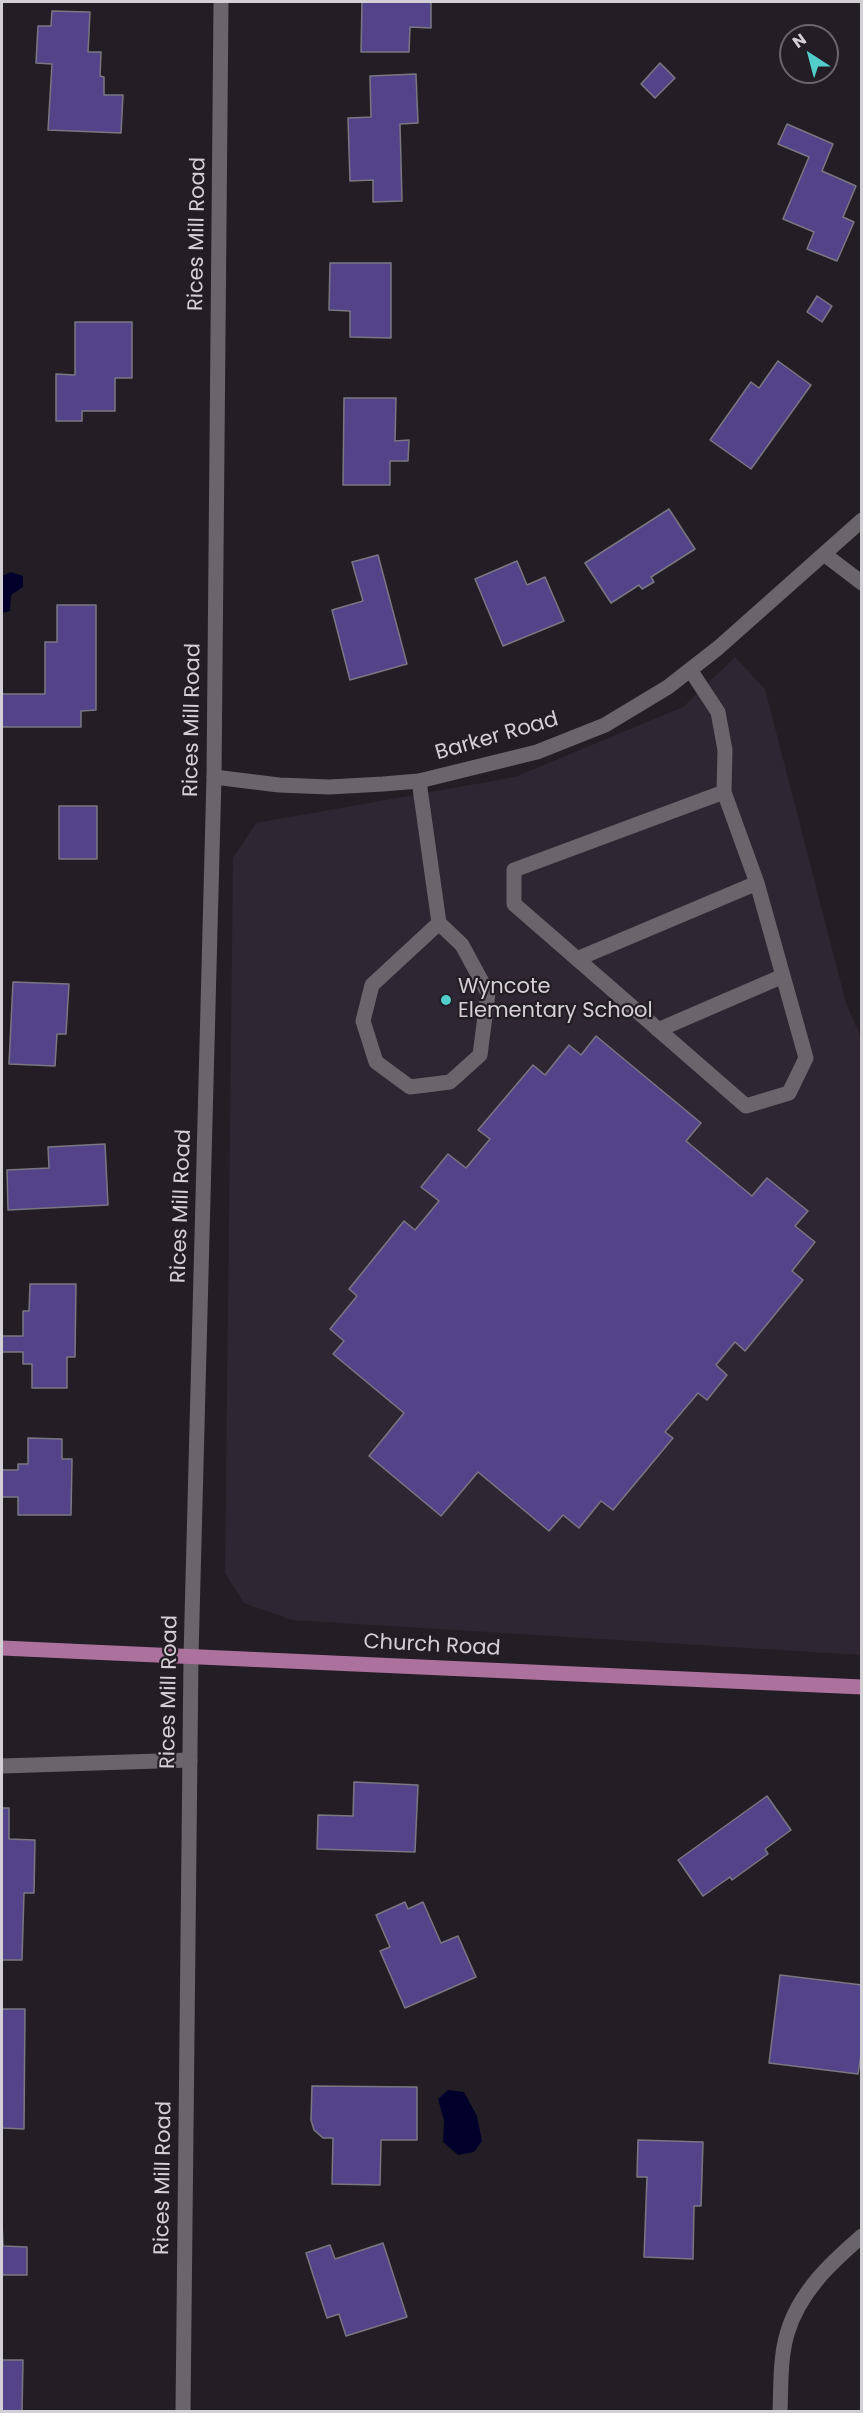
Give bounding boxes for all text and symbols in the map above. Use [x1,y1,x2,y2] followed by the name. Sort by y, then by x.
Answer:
[779,24,839,84] north arrow
[788,28,811,53] text: N
[184,157,212,311] street label: Rices Mill Road
[179,643,207,797] street label: Rices Mill Road
[433,707,561,767] street label: Barker Road
[458,975,653,1025] place label: Wyncote Elementary School
[439,993,453,1007] marker: Wyncote Elementary School
[167,1129,197,1283] street label: Rices Mill Road
[156,1615,184,1769] street label: Rices Mill Road
[363,1630,501,1662] street label: Church Road
[150,2101,178,2255] street label: Rices Mill Road

